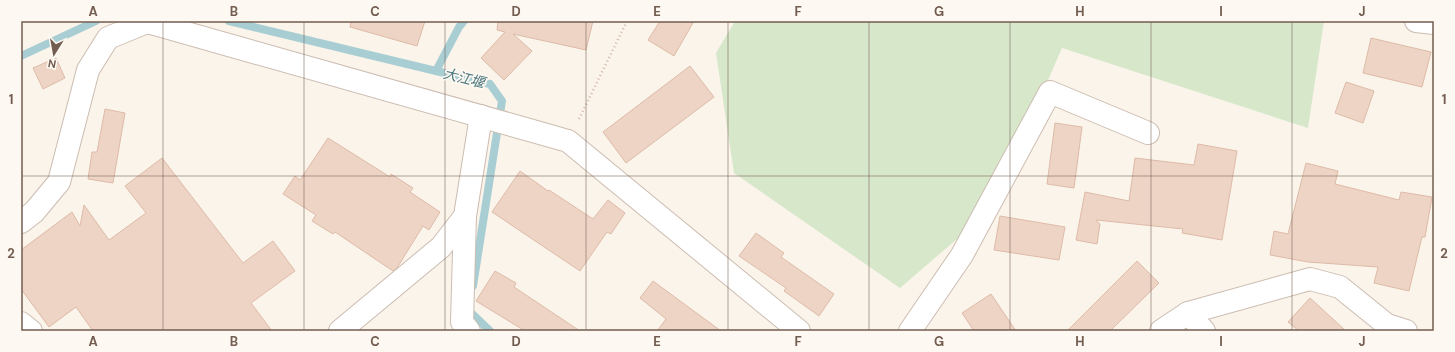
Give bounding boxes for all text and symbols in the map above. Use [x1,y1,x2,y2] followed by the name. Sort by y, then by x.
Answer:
[88,3,98,20] text: A
[230,3,238,20] text: B
[370,3,380,20] text: C
[511,3,521,20] text: D
[653,3,661,20] text: E
[794,3,802,20] text: F
[934,3,944,20] text: G
[1075,3,1085,20] text: H
[1219,3,1223,20] text: I
[1358,3,1366,20] text: J
[34,34,74,74] north arrow
[47,56,57,71] text: N
[441,64,489,93] water label: 大江堰
[9,91,13,108] text: 1
[1442,91,1446,108] text: 1
[7,245,15,262] text: 2
[1440,245,1448,262] text: 2
[88,333,98,350] text: A
[230,333,238,350] text: B
[370,333,380,350] text: C
[511,333,521,350] text: D
[653,333,661,350] text: E
[794,333,802,350] text: F
[934,333,944,350] text: G
[1075,333,1085,350] text: H
[1219,333,1223,350] text: I
[1358,333,1366,350] text: J

